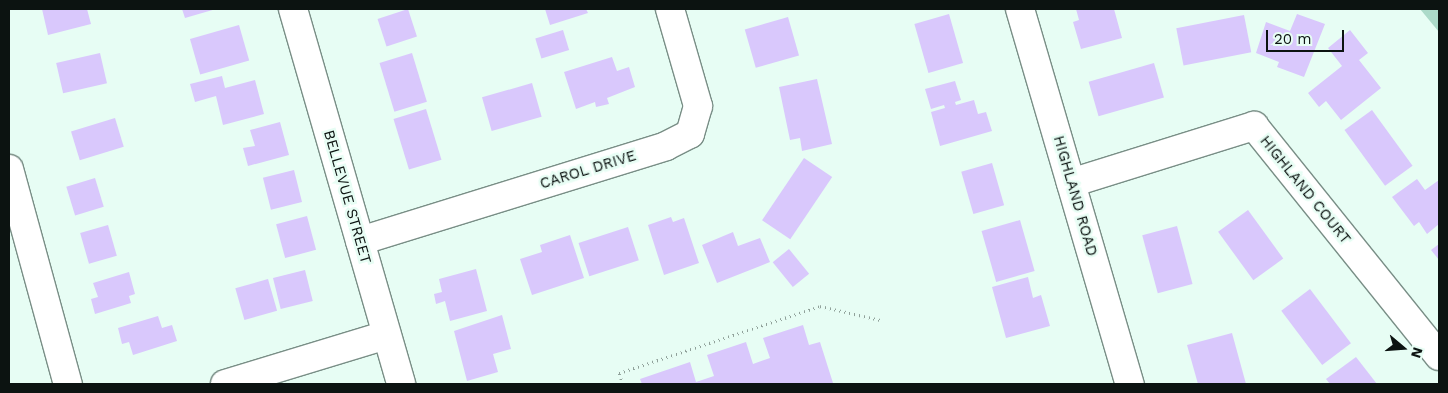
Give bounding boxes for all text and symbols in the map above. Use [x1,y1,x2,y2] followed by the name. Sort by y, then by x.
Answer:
[1268,20,1346,52] scale bar
[1274,30,1312,48] text: 20 m
[319,128,375,266] street label: BELLEVUE STREET
[1256,132,1354,248] street label: HIGHLAND COURT
[1049,134,1101,258] street label: HIGHLAND ROAD
[538,147,638,193] street label: CAROL DRIVE
[1378,323,1428,373] north arrow
[1408,345,1426,360] text: N

